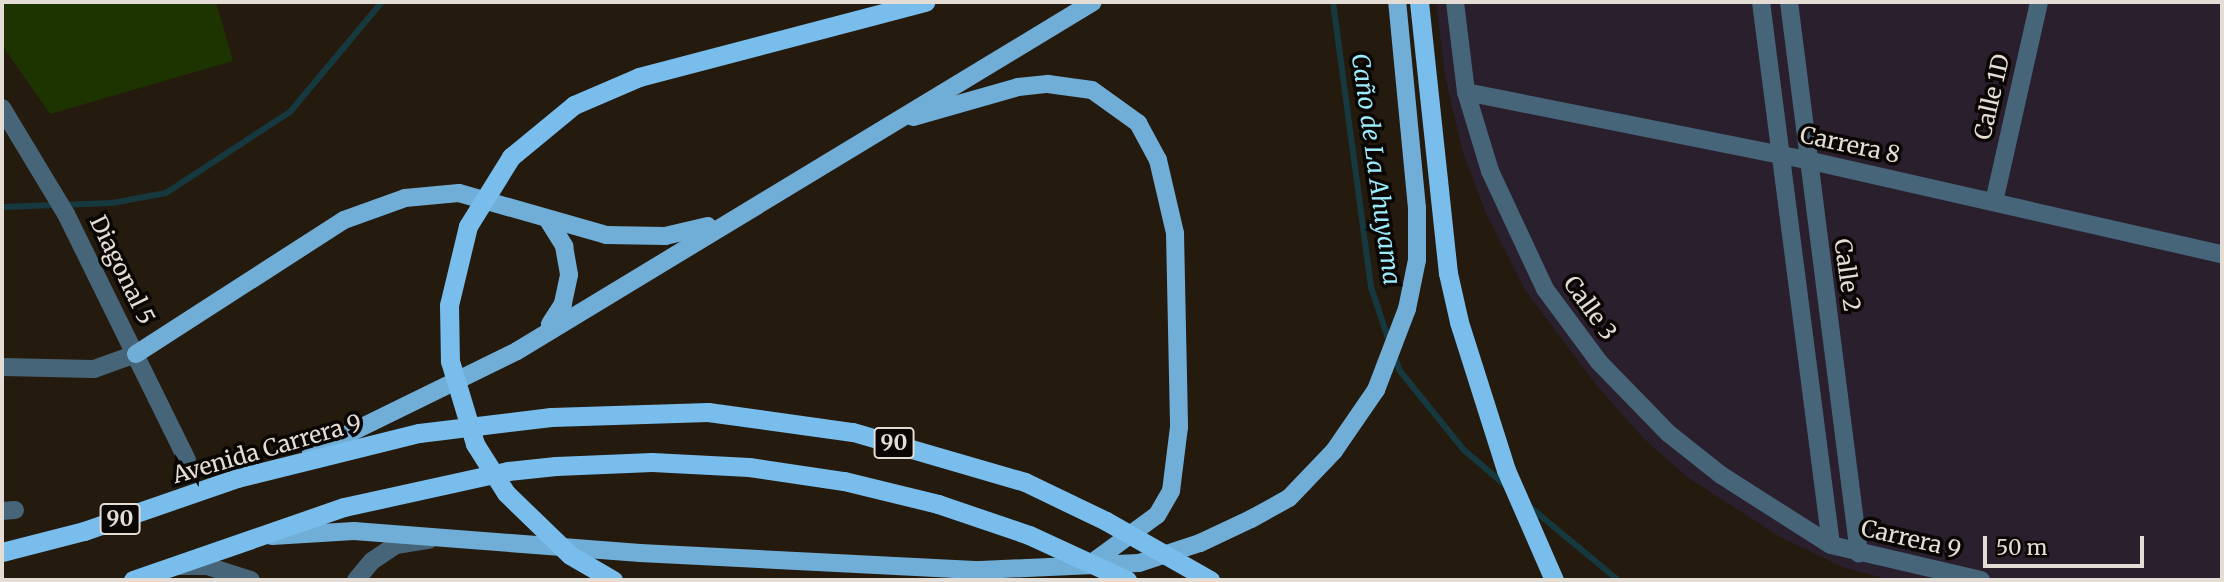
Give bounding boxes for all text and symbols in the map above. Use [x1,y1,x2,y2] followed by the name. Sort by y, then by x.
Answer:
[1345,51,1407,287] water label: Caño de La Ahuyama
[1969,52,2015,142] street label: Calle 1D
[1798,121,1902,169] street label: Carrera 8
[84,211,160,329] street label: Diagonal 5
[1828,237,1866,313] street label: Calle 2
[1558,271,1622,345] street label: Calle 3
[169,409,365,489] street label: Avenida Carrera 9
[873,426,915,460] road number: 90
[99,502,141,536] road number: 90
[1858,514,1964,564] street label: Carrera 9
[1986,522,2147,566] scale bar
[1996,534,2047,561] text: 50 m

